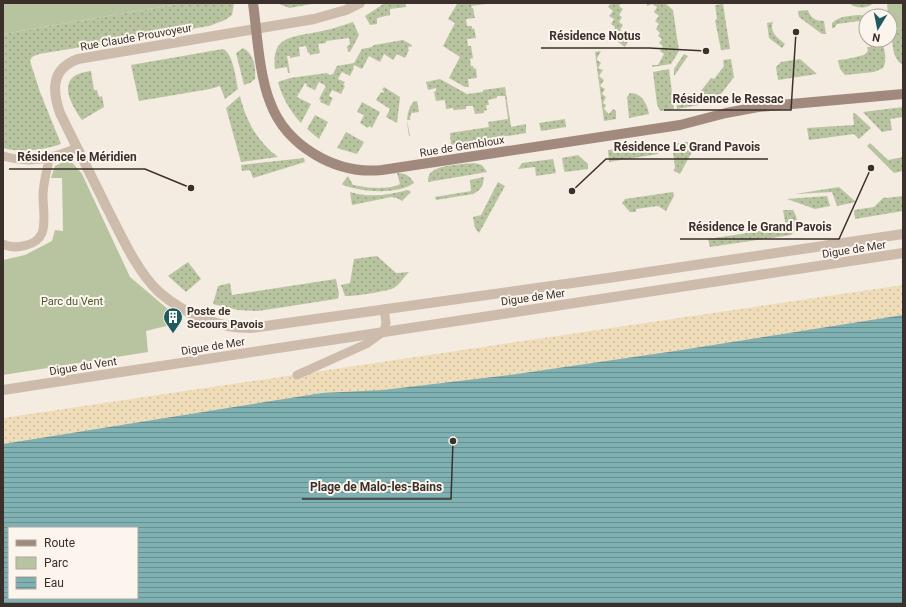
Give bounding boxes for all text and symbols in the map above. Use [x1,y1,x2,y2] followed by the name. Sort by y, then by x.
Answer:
[858,8,898,48] north arrow
[79,21,193,54] street label: Rue Claude Prouvoyeur
[541,24,649,48] callout: Résidence Notus
[549,29,641,43] text: Résidence Notus
[871,30,881,44] text: N
[664,86,791,110] callout: Résidence le Ressac
[673,92,784,106] text: Résidence le Ressac
[419,133,506,160] street label: Rue de Gembloux
[606,135,768,159] callout: Résidence Le Grand Pavois
[614,140,760,154] text: Résidence Le Grand Pavois
[9,145,145,169] callout: Résidence le Méridien
[17,150,137,164] text: Résidence le Méridien
[680,215,839,239] callout: Résidence le Grand Pavois
[688,220,832,234] text: Résidence le Grand Pavois
[821,238,887,261] street label: Digue de Mer
[500,287,566,308] street label: Digue de Mer
[41,295,104,308] park label: Parc du Vent
[187,305,264,331] place label: Poste de Secours Pavois
[162,306,184,334] building icon: Poste de Secours Pavois
[180,335,246,358] street label: Digue de Mer
[48,355,118,378] street label: Digue du Vent
[302,475,451,499] callout: Plage de Malo-les-Bains
[310,480,442,494] text: Plage de Malo-les-Bains
[8,527,138,599] legend
[44,536,75,550] text: Route
[44,556,68,570] text: Parc
[44,576,64,590] text: Eau

